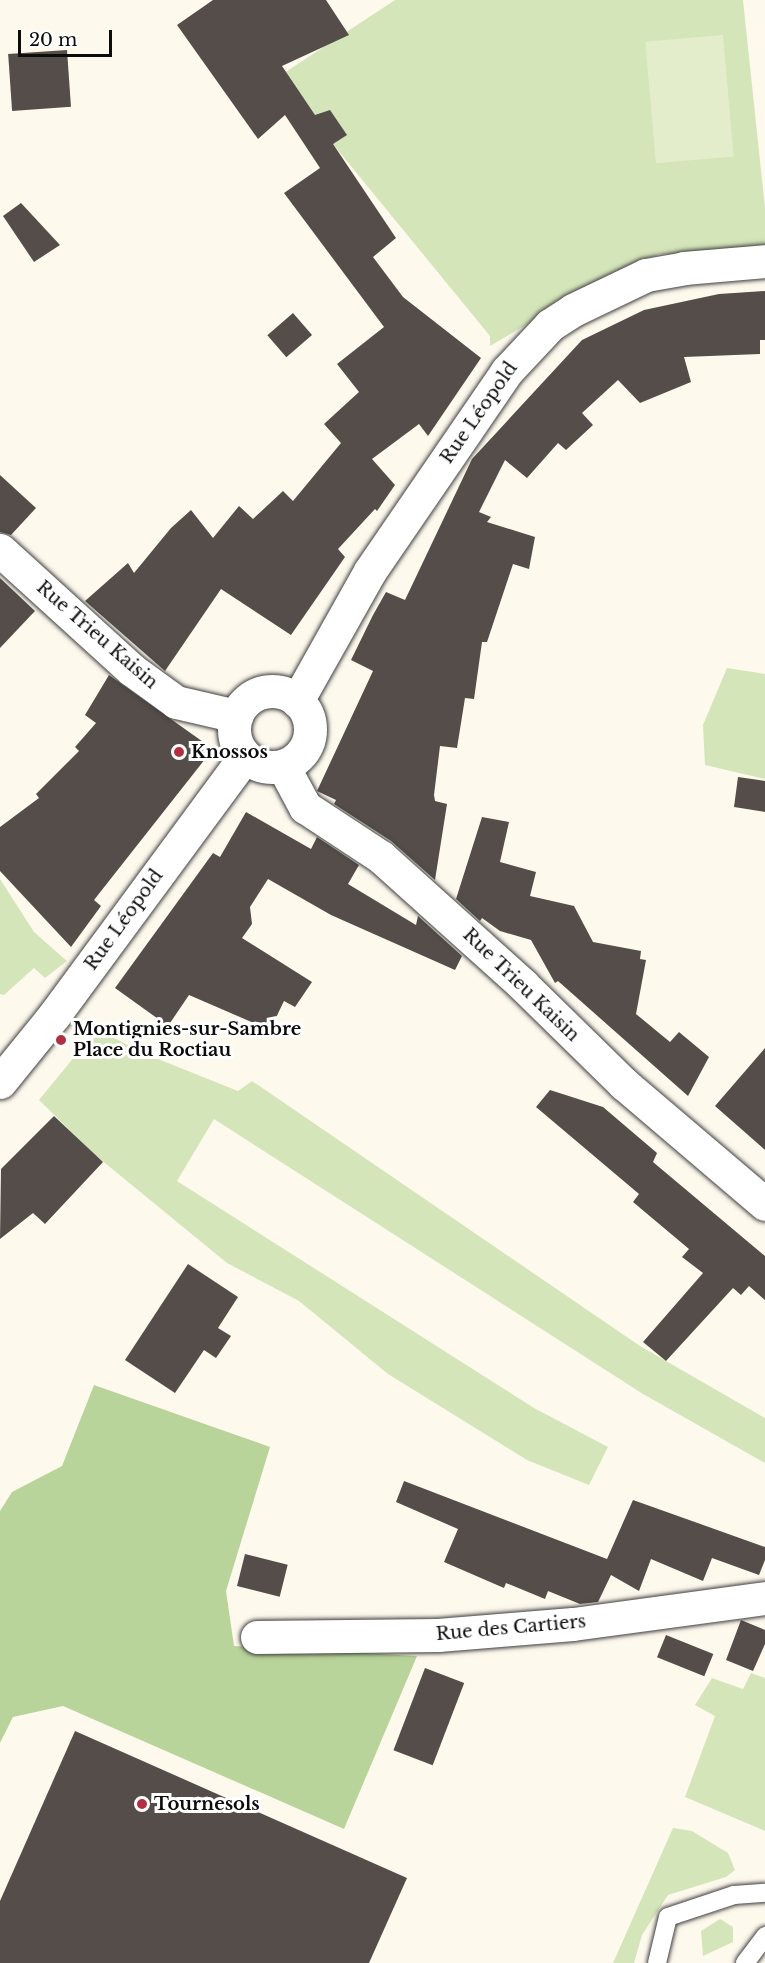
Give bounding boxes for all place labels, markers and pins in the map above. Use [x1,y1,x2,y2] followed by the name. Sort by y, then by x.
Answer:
[191,741,268,763] place label: Knossos
[172,745,186,759] marker: Knossos
[73,1019,301,1062] place label: Montignies-sur-Sambre Place du Roctiau
[54,1033,68,1047] marker: Montignies-sur-Sambre Place du Roctiau
[154,1793,260,1815] place label: Tournesols
[135,1797,149,1811] marker: Tournesols

